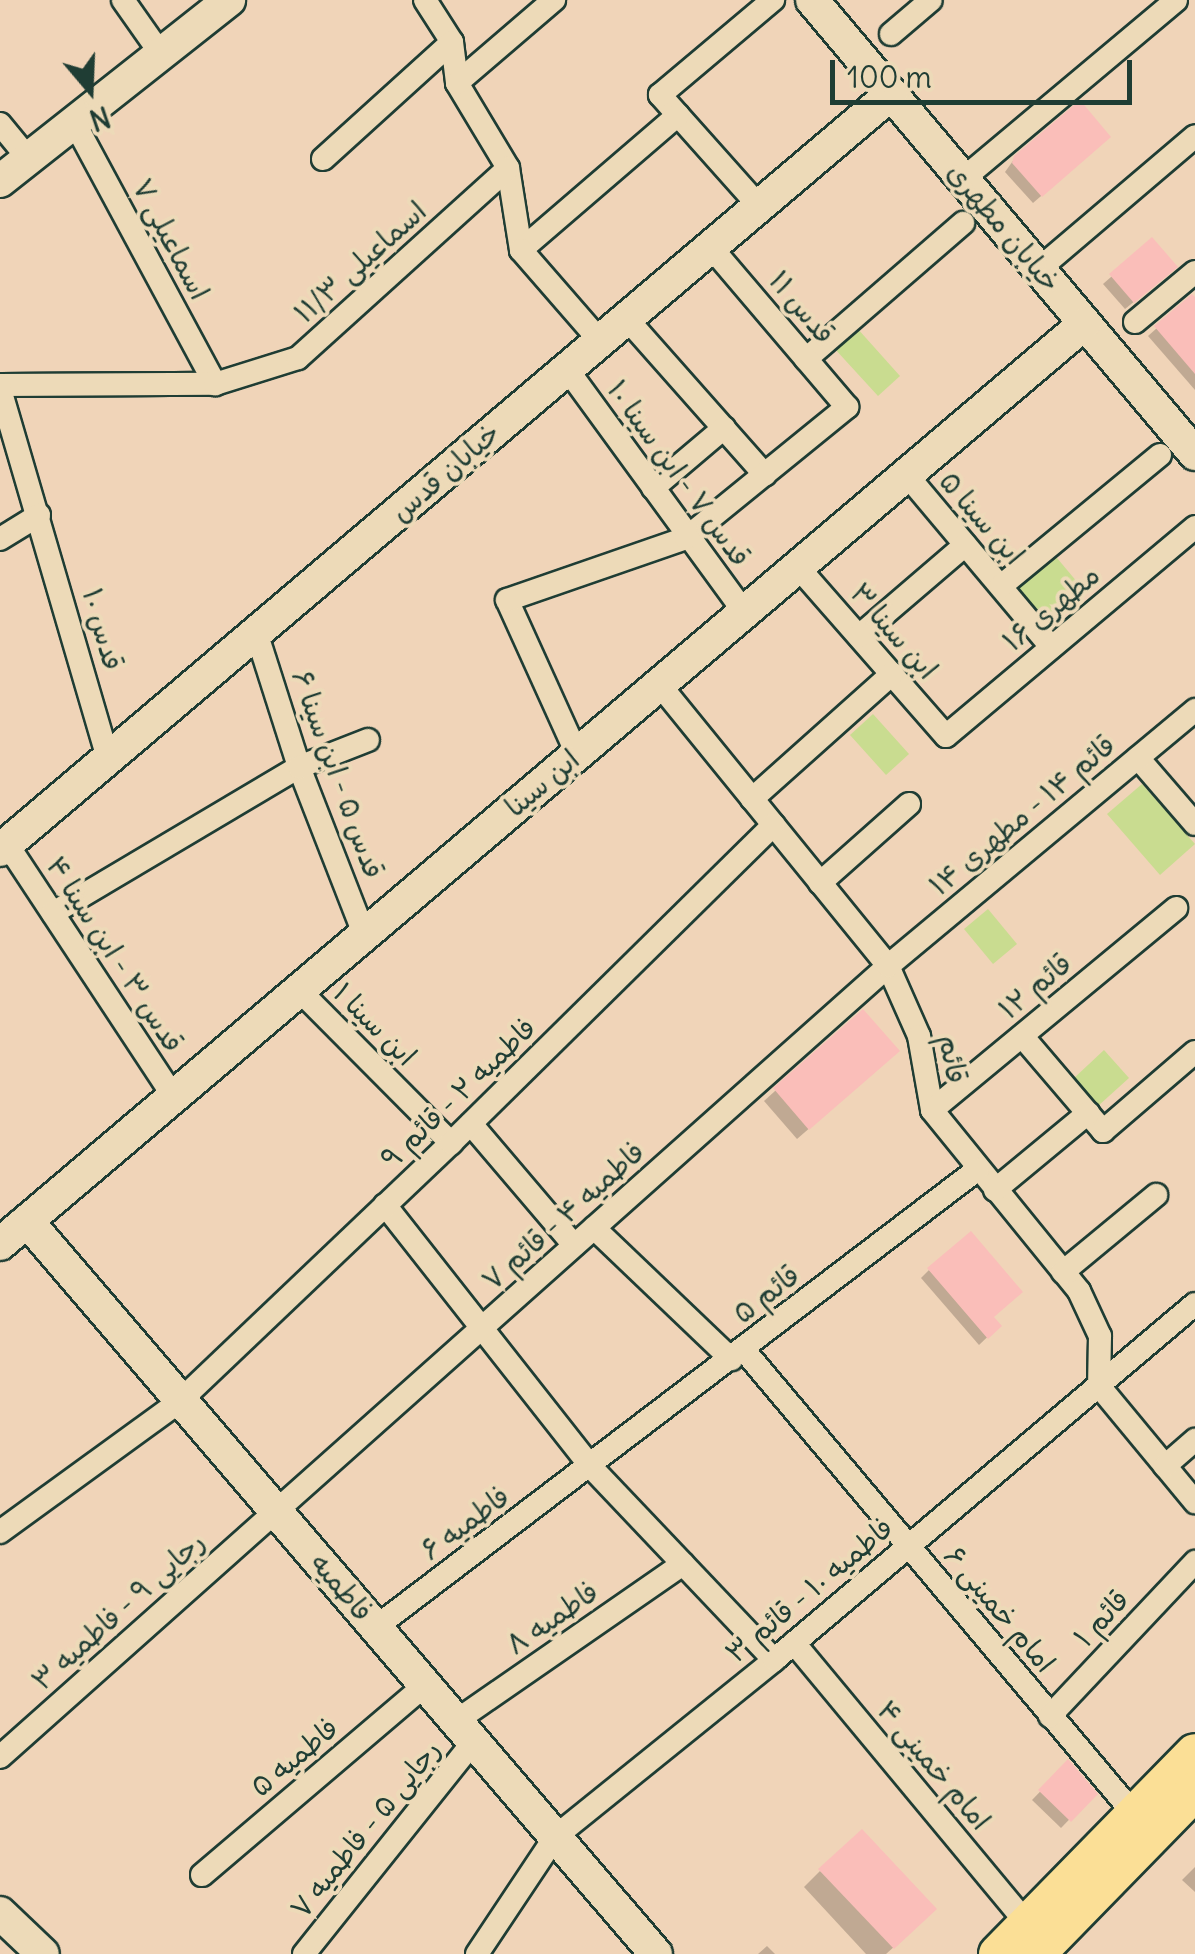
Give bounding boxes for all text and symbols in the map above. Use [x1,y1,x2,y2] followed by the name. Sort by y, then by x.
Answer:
[40,40,140,140] north arrow
[835,40,1138,102] scale bar
[847,58,932,96] text: 100 m
[85,98,115,139] text: N
[940,156,1068,298] street label: خیابان مطهری
[125,173,217,305] street label: اسماعیلی ۷
[287,194,433,330] street label: اسماعیلی ۱۱/۳
[762,264,842,350] street label: قدس ۱۱
[600,374,758,572] street label: قدس ۷ - ابن سینا ۱۰
[384,416,506,528] street label: خیابان قدس
[932,465,1032,571] street label: ابن سینا ۵
[996,558,1106,658] street label: مطهری ۱۶
[843,576,945,686] street label: ابن سینا ۳
[75,584,131,674] street label: قدس ۱۰
[285,665,391,883] street label: قدس ۵ - ابن سینا ۶
[922,728,1122,902] street label: قائم ۱۴ - مطهری ۱۴
[498,742,586,824] street label: ابن سینا
[39,850,191,1058] street label: قدس ۳ - ابن سینا ۴
[992,946,1078,1026] street label: قائم ۱۲
[327,976,423,1072] street label: ابن سینا ۱
[374,1011,542,1175] street label: فاطمیه ۲ - قائم ۹
[932,1032,974,1086] street label: قائم
[475,1135,651,1297] street label: فاطمیه ۴ - قائم ۷
[726,1258,806,1330] street label: قائم ۵
[414,1479,516,1567] street label: فاطمیه ۶
[719,1510,899,1670] street label: فاطمیه ۱۰ - قائم ۳
[25,1525,211,1697] street label: رجایی ۹ - فاطمیه ۳
[937,1539,1063,1679] street label: امام خمینی ۶
[304,1546,380,1628] street label: فاطمیه
[500,1574,604,1662] street label: فاطمیه ۸
[1066,1583,1136,1653] street label: قائم ۱
[870,1693,998,1837] street label: امام خمینی ۴
[243,1711,345,1803] street label: فاطمیه ۵
[283,1733,447,1925] street label: رجایی ۵ - فاطمیه ۷

